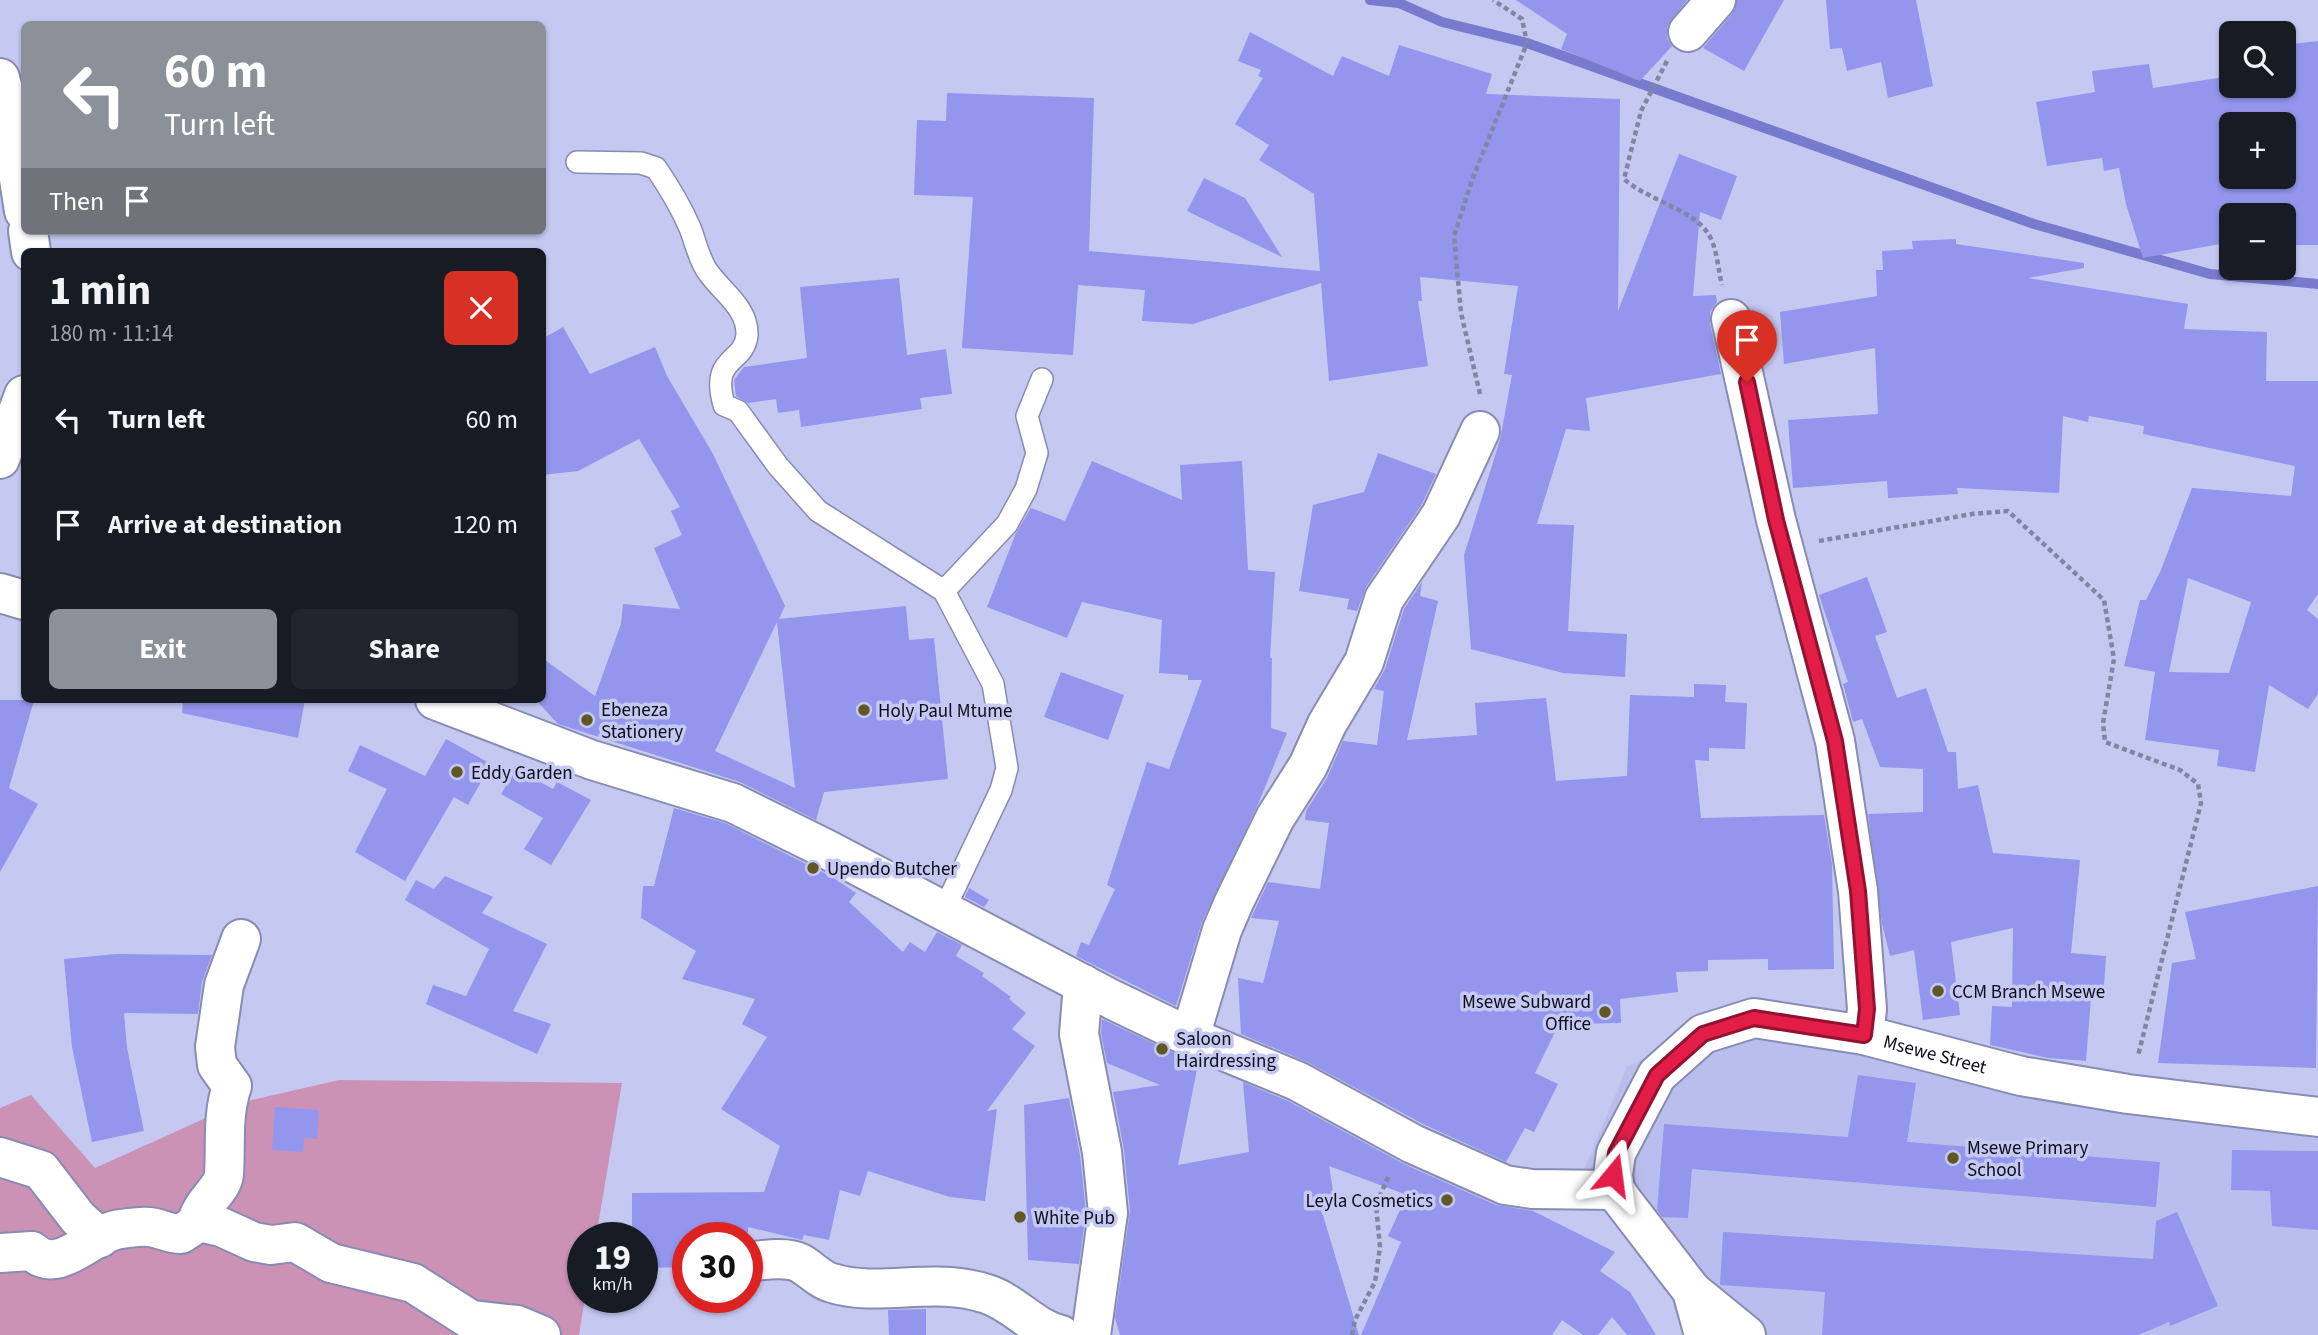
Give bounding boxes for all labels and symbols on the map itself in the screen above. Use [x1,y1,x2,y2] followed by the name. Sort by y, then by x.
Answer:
[1717,310,1777,382] pin
[601,697,683,746] place label: Ebeneza Stationery
[878,698,1012,725] place label: Holy Paul Mtume
[856,702,872,718] marker: Holy Paul Mtume
[579,712,595,728] marker: Ebeneza Stationery
[471,760,573,787] place label: Eddy Garden
[449,764,465,780] marker: Eddy Garden
[827,856,957,883] place label: Upendo Butcher
[805,860,821,876] marker: Upendo Butcher
[1952,979,2105,1006] place label: CCM Branch Msewe
[1930,983,1946,999] marker: CCM Branch Msewe
[1462,989,1591,1038] place label: Msewe Subward Office
[1597,1004,1613,1020] marker: Msewe Subward Office
[1176,1026,1276,1075] place label: Saloon Hairdressing
[1880,1029,1990,1082] street label: Msewe Street
[1154,1041,1170,1057] marker: Saloon Hairdressing
[1967,1135,2089,1184] place label: Msewe Primary School
[1576,1138,1650,1212] position arrow
[1945,1150,1961,1166] marker: Msewe Primary School
[1306,1188,1433,1215] place label: Leyla Cosmetics
[1439,1192,1455,1208] marker: Leyla Cosmetics
[1034,1205,1115,1232] place label: White Pub
[1012,1209,1028,1225] marker: White Pub
[672,1222,763,1313] speed limit sign: 30

